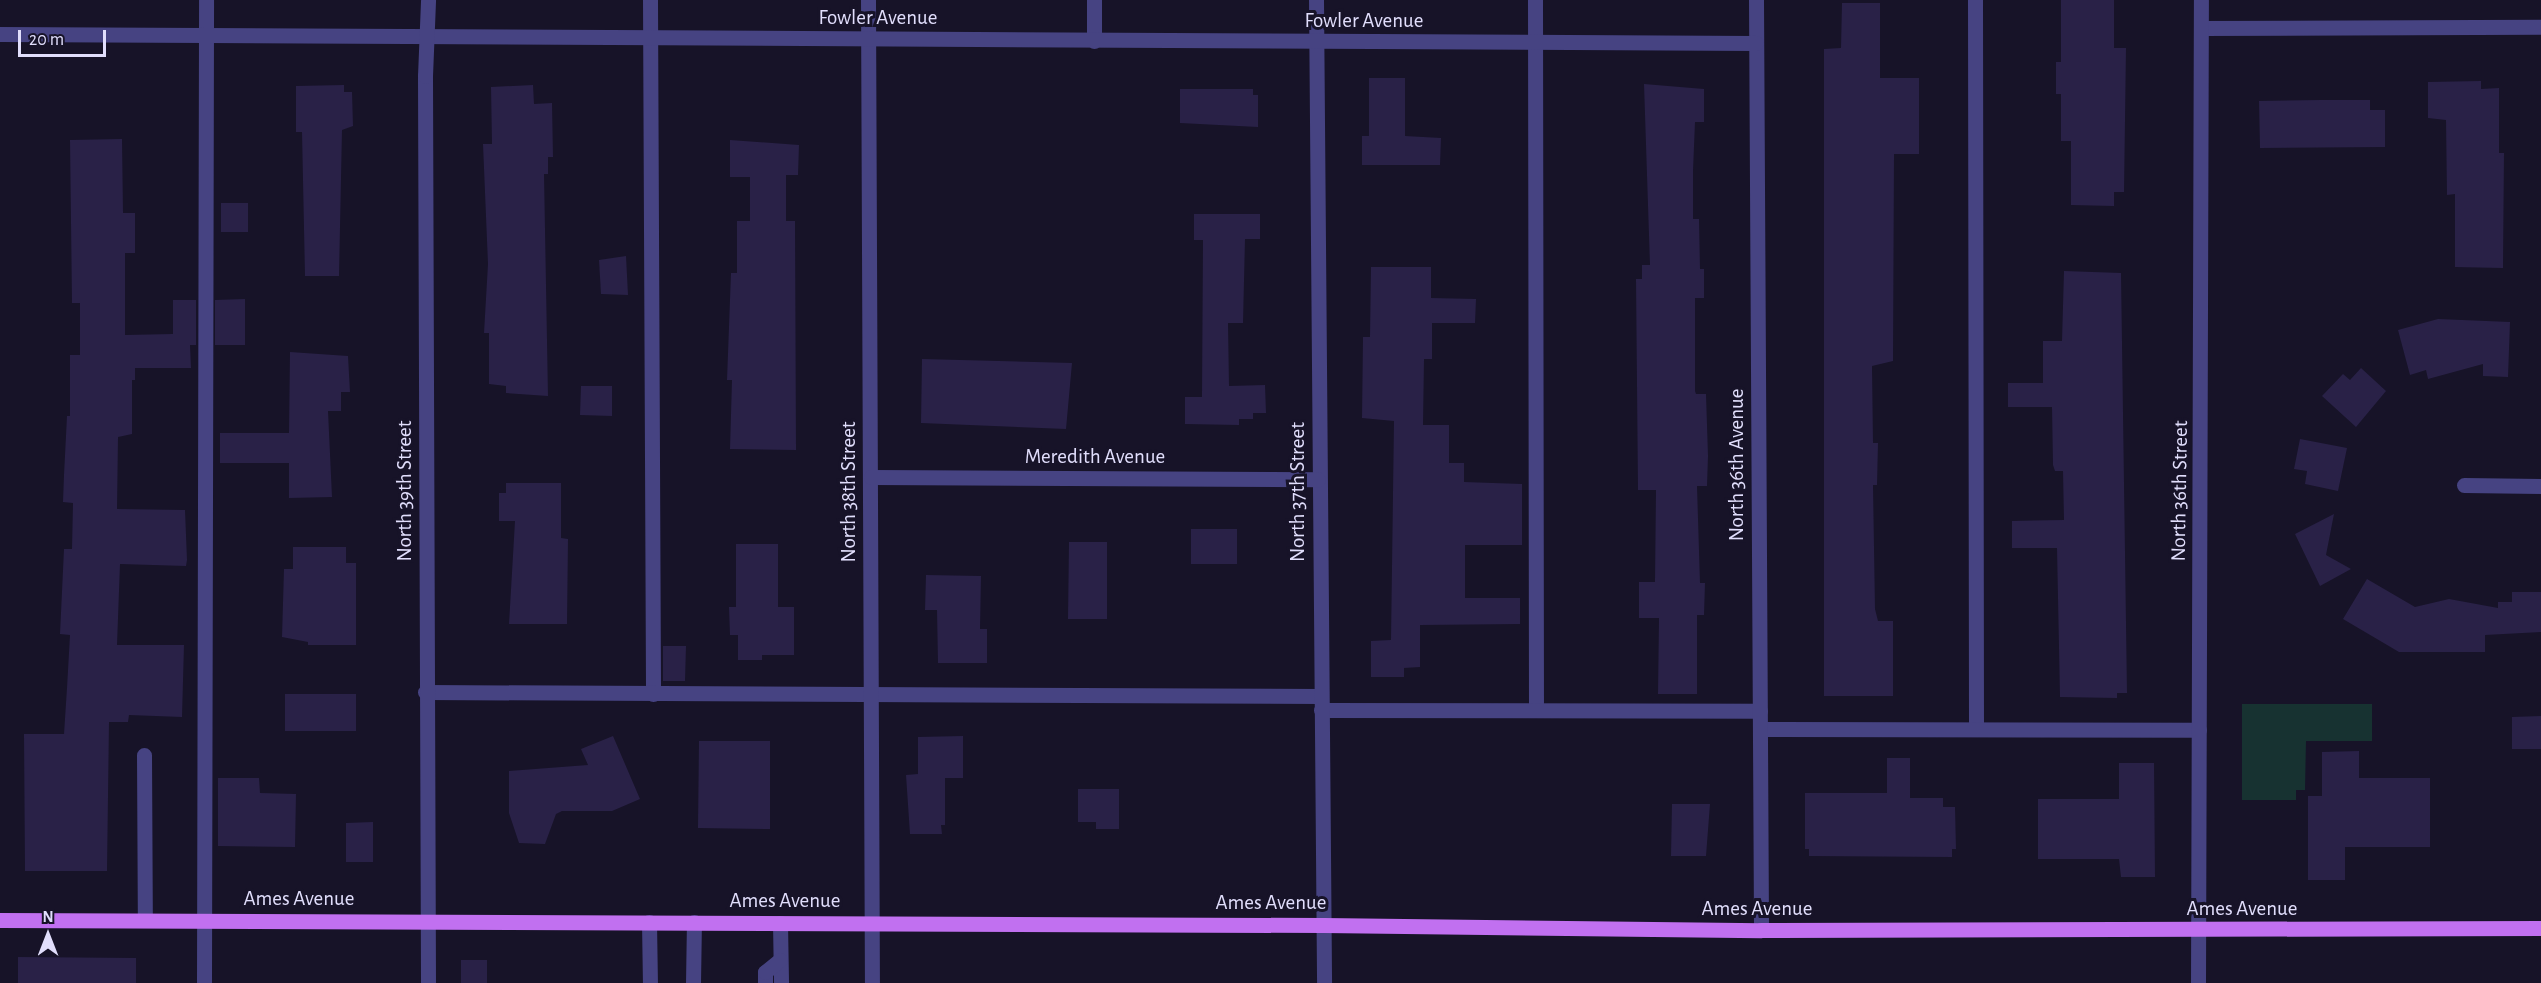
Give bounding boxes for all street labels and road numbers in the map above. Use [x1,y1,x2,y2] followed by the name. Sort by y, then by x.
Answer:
[819,5,937,31] street label: Fowler Avenue
[1305,8,1423,34] street label: Fowler Avenue
[1724,389,1750,541] street label: North 36th Avenue
[2166,420,2194,562] street label: North 36th Street
[392,421,418,561] street label: North 39th Street
[836,421,862,563] street label: North 38th Street
[1285,422,1311,562] street label: North 37th Street
[1025,444,1165,470] street label: Meredith Avenue
[244,886,354,912] street label: Ames Avenue
[730,888,840,914] street label: Ames Avenue
[1216,890,1326,916] street label: Ames Avenue
[1702,896,1812,922] street label: Ames Avenue
[2187,896,2297,922] street label: Ames Avenue

